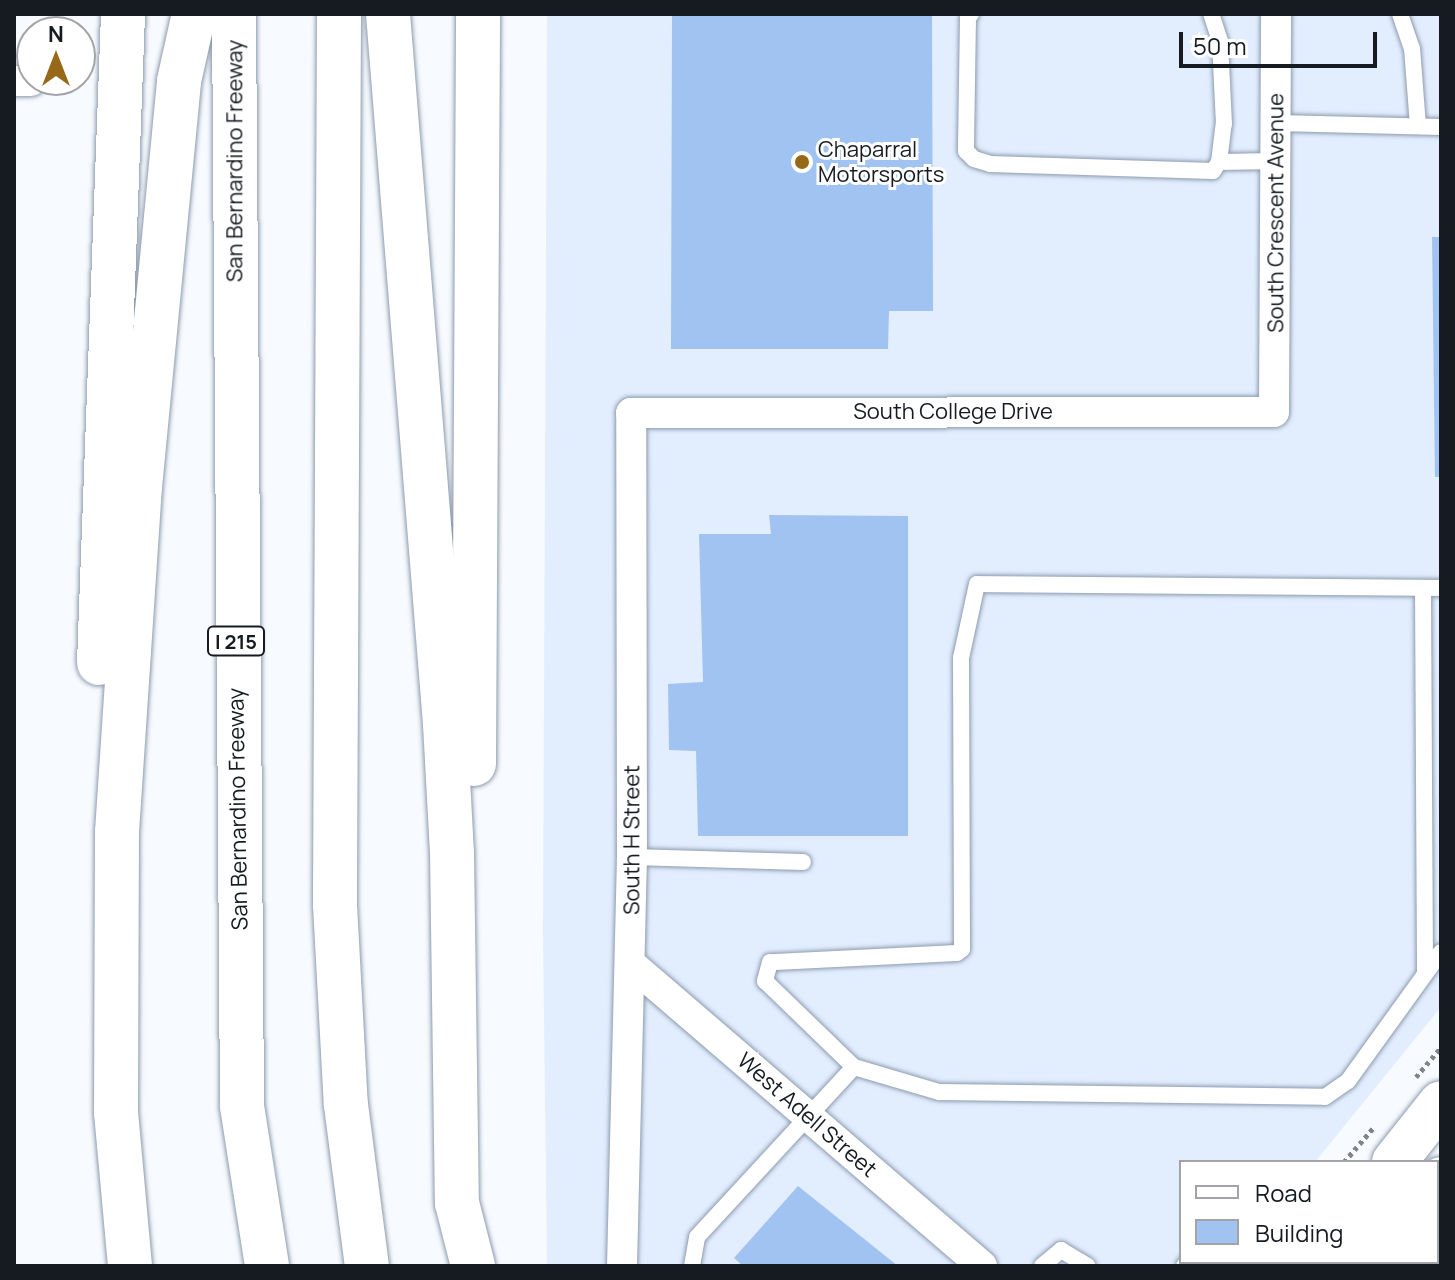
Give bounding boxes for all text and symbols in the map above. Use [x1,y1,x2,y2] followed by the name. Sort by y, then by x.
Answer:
[16,16,96,96] north arrow
[1183,16,1381,66] scale bar
[48,19,64,49] text: N
[1193,29,1247,62] text: 50 m
[222,40,248,282] street label: San Bernardino Freeway
[1263,93,1289,333] street label: South Crescent Avenue
[818,136,944,188] place label: Chaparral Motorsports
[793,153,811,171] marker: Chaparral Motorsports
[853,399,1053,425] street label: South College Drive
[206,625,266,657] road number: I 215
[223,688,253,930] street label: San Bernardino Freeway
[619,765,645,915] street label: South H Street
[732,1047,882,1183] street label: West Adell Street
[1179,1160,1439,1264] legend
[1255,1176,1312,1209] text: Road
[1255,1216,1343,1249] text: Building

